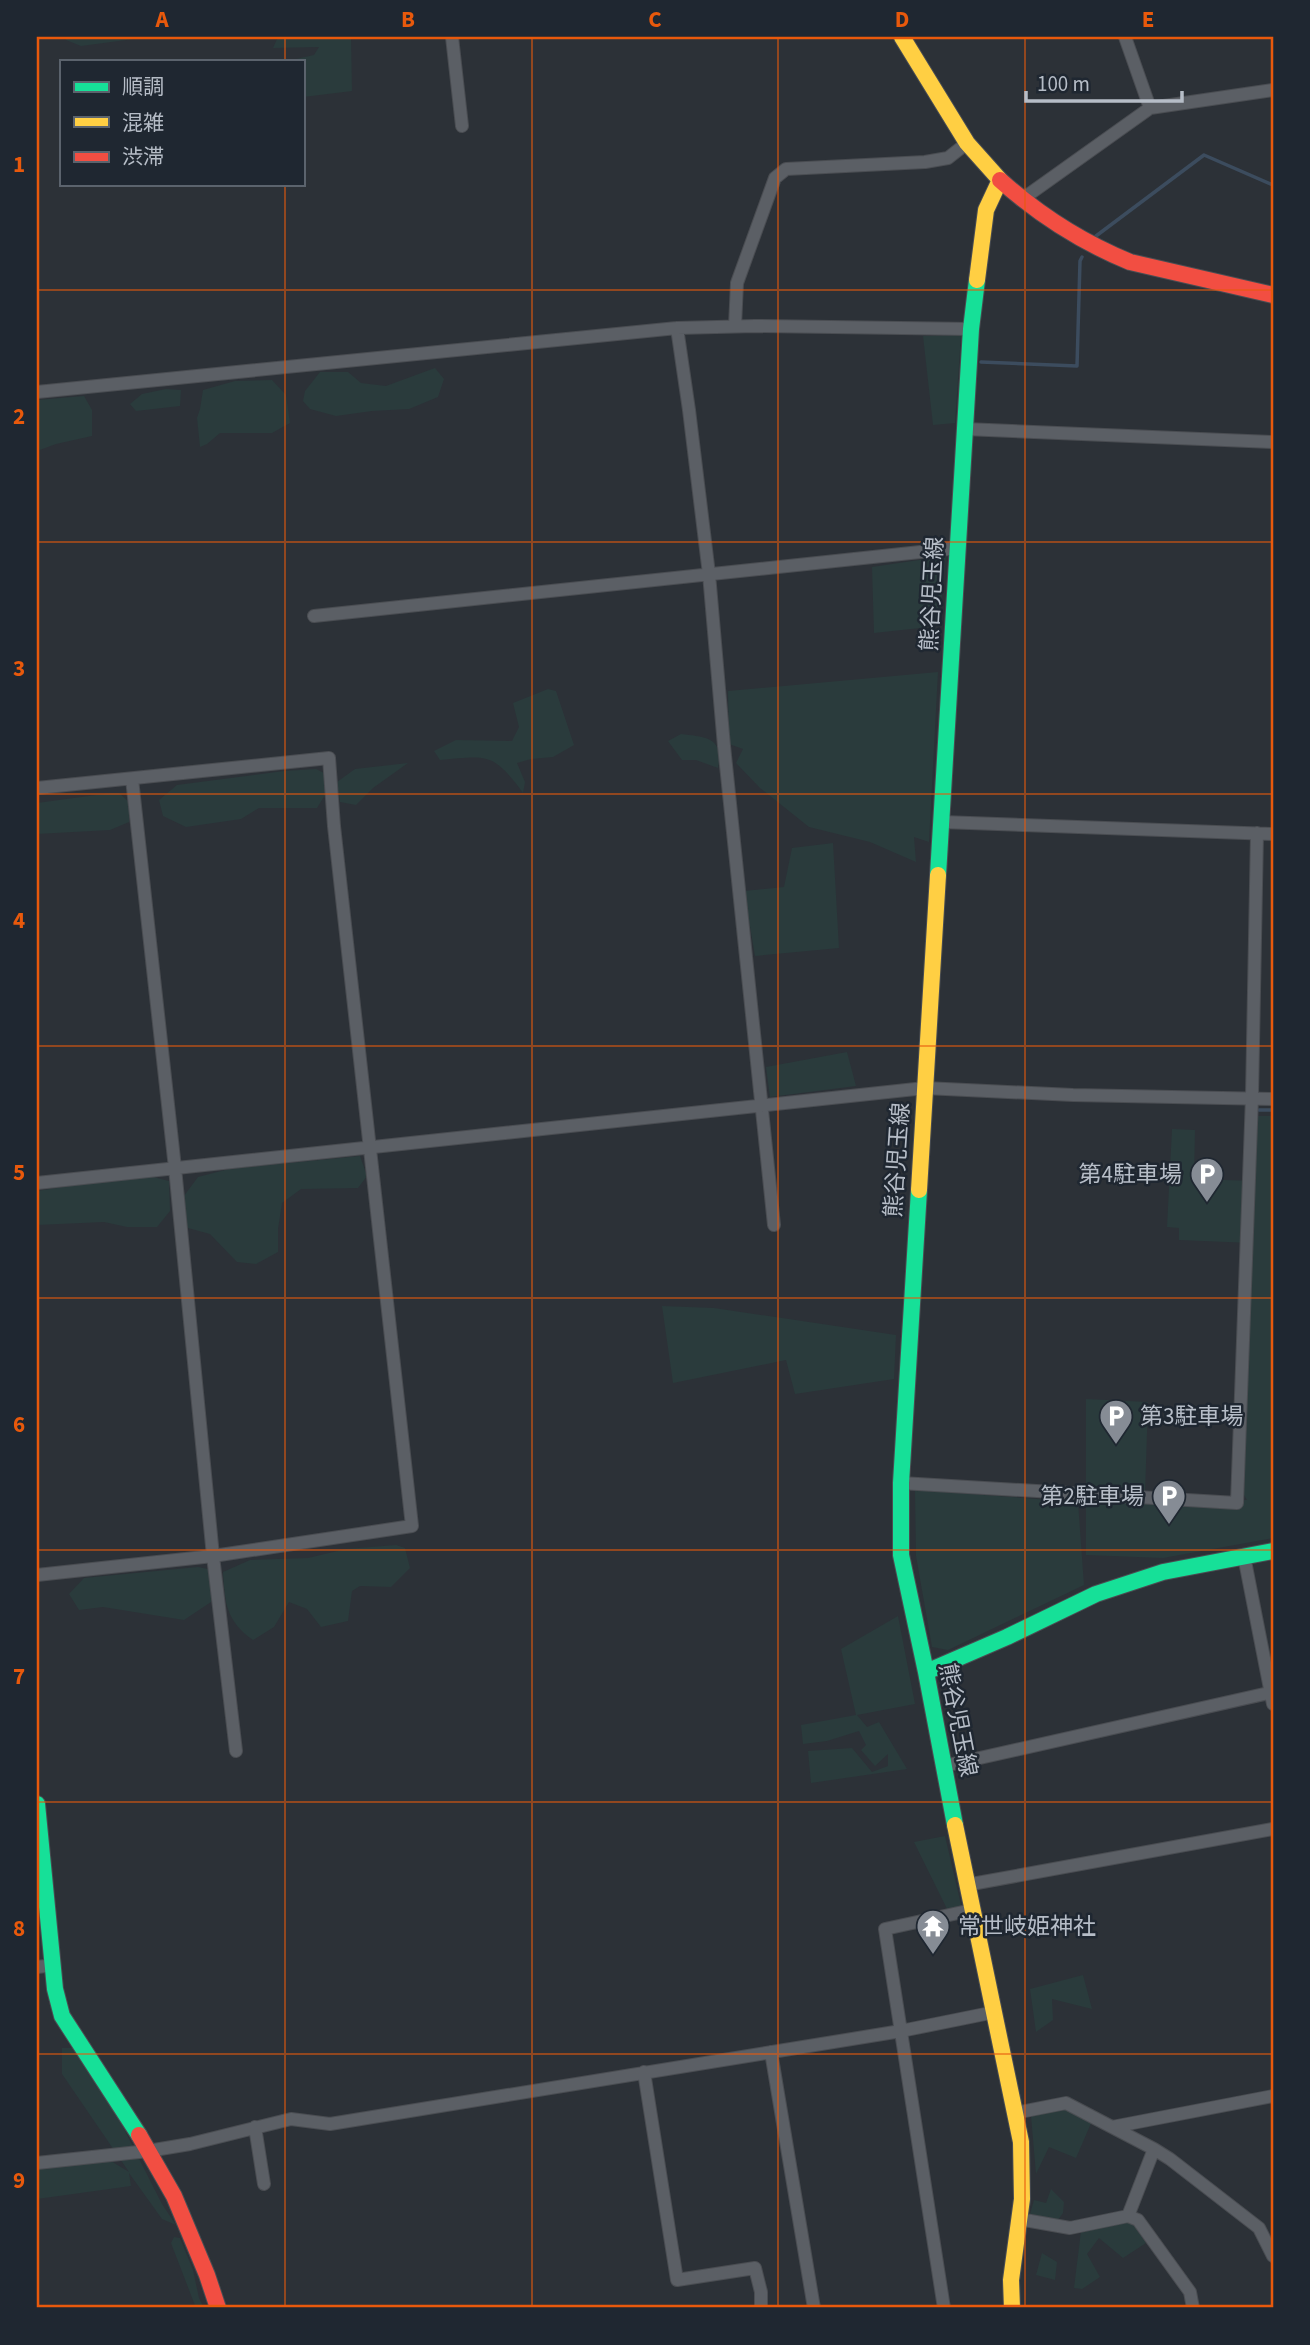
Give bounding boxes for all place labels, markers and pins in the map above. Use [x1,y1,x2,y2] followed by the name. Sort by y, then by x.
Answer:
[1188,1155,1226,1204] parking icon: 第4駐車場
[1079,1158,1182,1191] place label: 第4駐車場
[1097,1397,1135,1446] parking icon: 第3駐車場
[1140,1400,1243,1433] place label: 第3駐車場
[1150,1477,1188,1526] parking icon: 第2駐車場
[1041,1480,1144,1513] place label: 第2駐車場
[914,1907,952,1956] temple icon: 常世岐姫神社
[958,1910,1096,1943] place label: 常世岐姫神社

